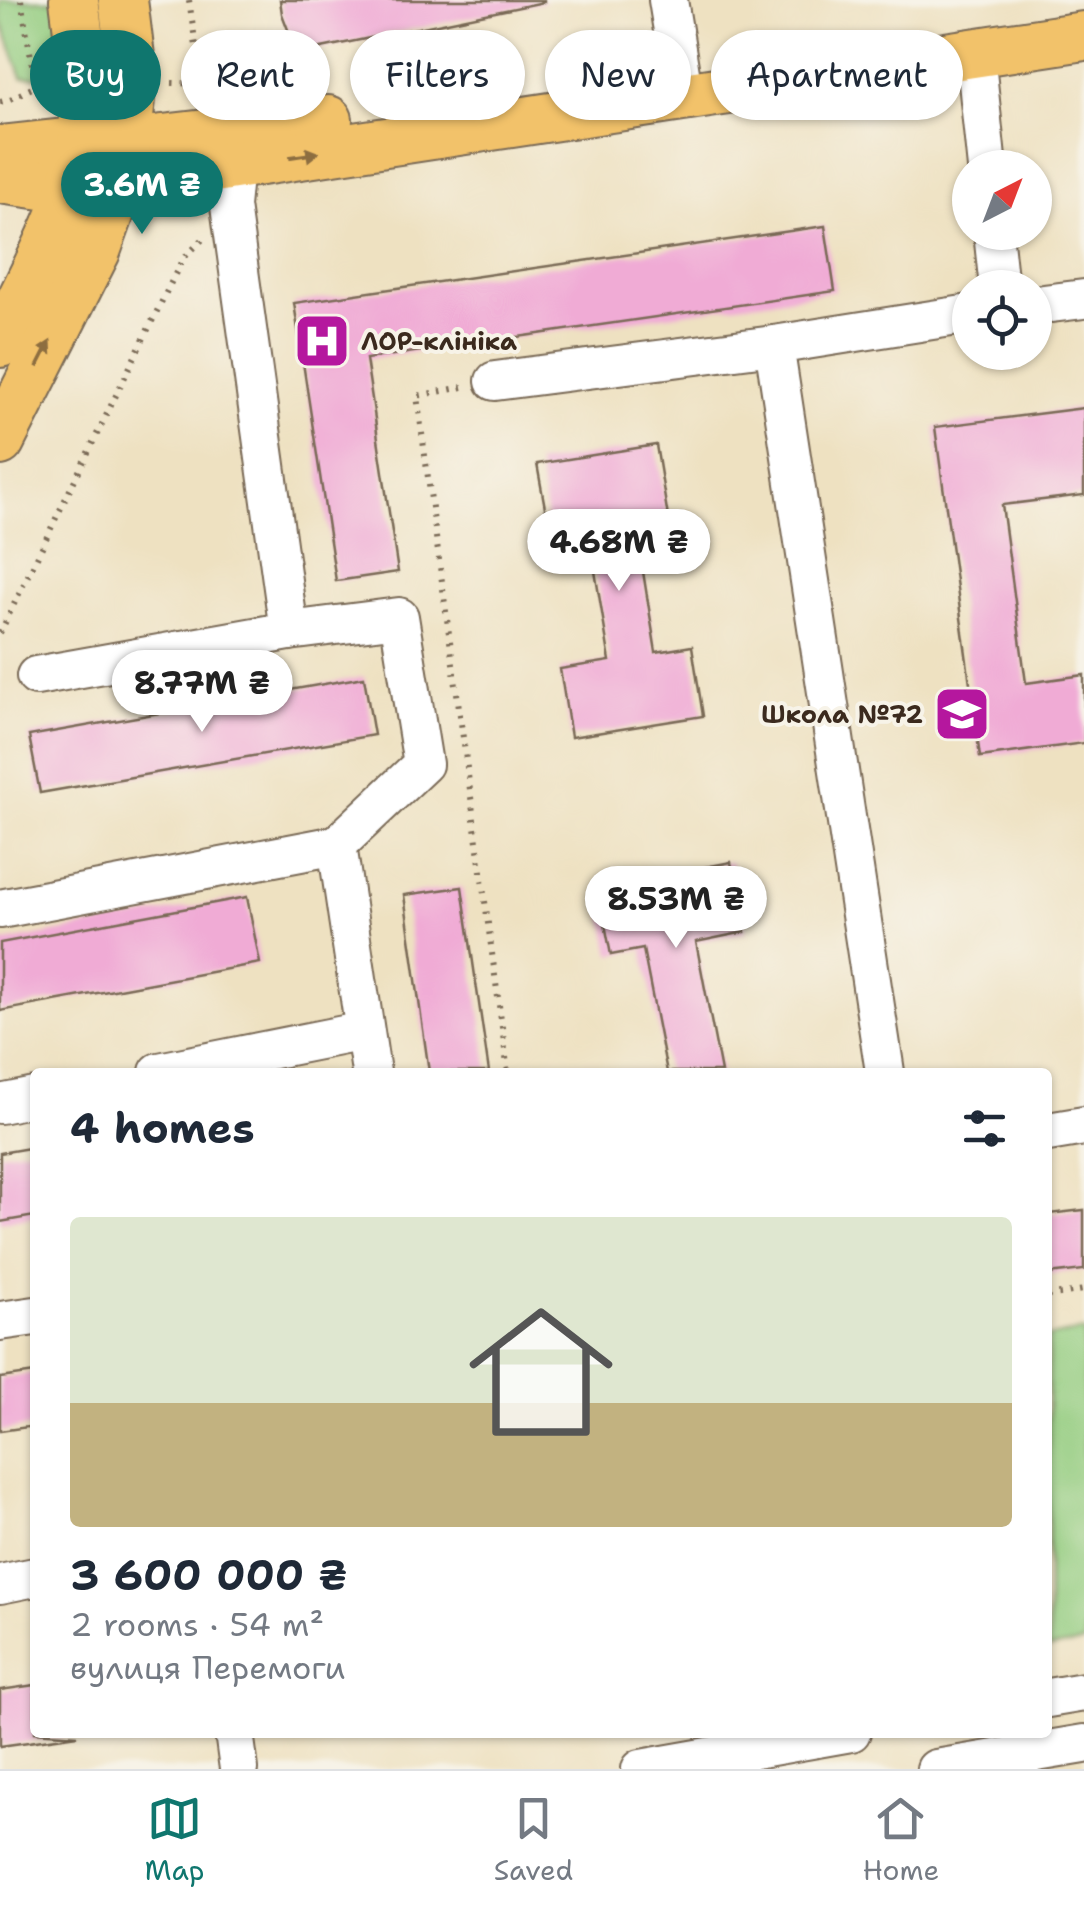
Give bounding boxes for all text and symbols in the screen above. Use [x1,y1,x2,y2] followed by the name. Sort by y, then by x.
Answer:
[30,30,161,120] chip: Buy
[181,30,330,120] chip: Rent
[350,30,525,120] chip: Filters
[545,30,691,120] chip: New
[711,30,963,120] chip: Apartment
[289,146,321,162] one-way arrow
[952,150,1052,250] north arrow
[952,150,1052,370] map controls
[61,152,223,237] pin: 3.6M ₴
[83,163,201,206] text: 3.6M ₴
[952,270,1052,370] button: locate
[292,311,352,371] hospital icon: ЛОР-клініка
[361,324,517,358] place label: ЛОР-клініка
[35,340,52,369] one-way arrow
[527,509,711,594] pin: 4.68M ₴
[549,520,689,563] text: 4.68M ₴
[110,650,294,735] pin: 8.77M ₴
[134,661,270,704] text: 8.77M ₴
[932,684,992,744] school or university icon: Школа №72
[761,697,923,731] place label: Школа №72
[584,866,768,951] pin: 8.53M ₴
[607,877,745,920] text: 8.53M ₴
[70,1100,255,1156] text: 4 homes
[957,1101,1012,1156] icon: filters
[451,1282,631,1462] icon: home
[70,1547,347,1603] text: 3 600 000 ₴
[70,1603,324,1646] text: 2 rooms · 54 m²
[70,1646,345,1689] text: вулиця Перемоги
[145,1791,205,1889] tab: Map
[494,1791,573,1889] tab: Saved
[862,1791,939,1889] tab: Home

